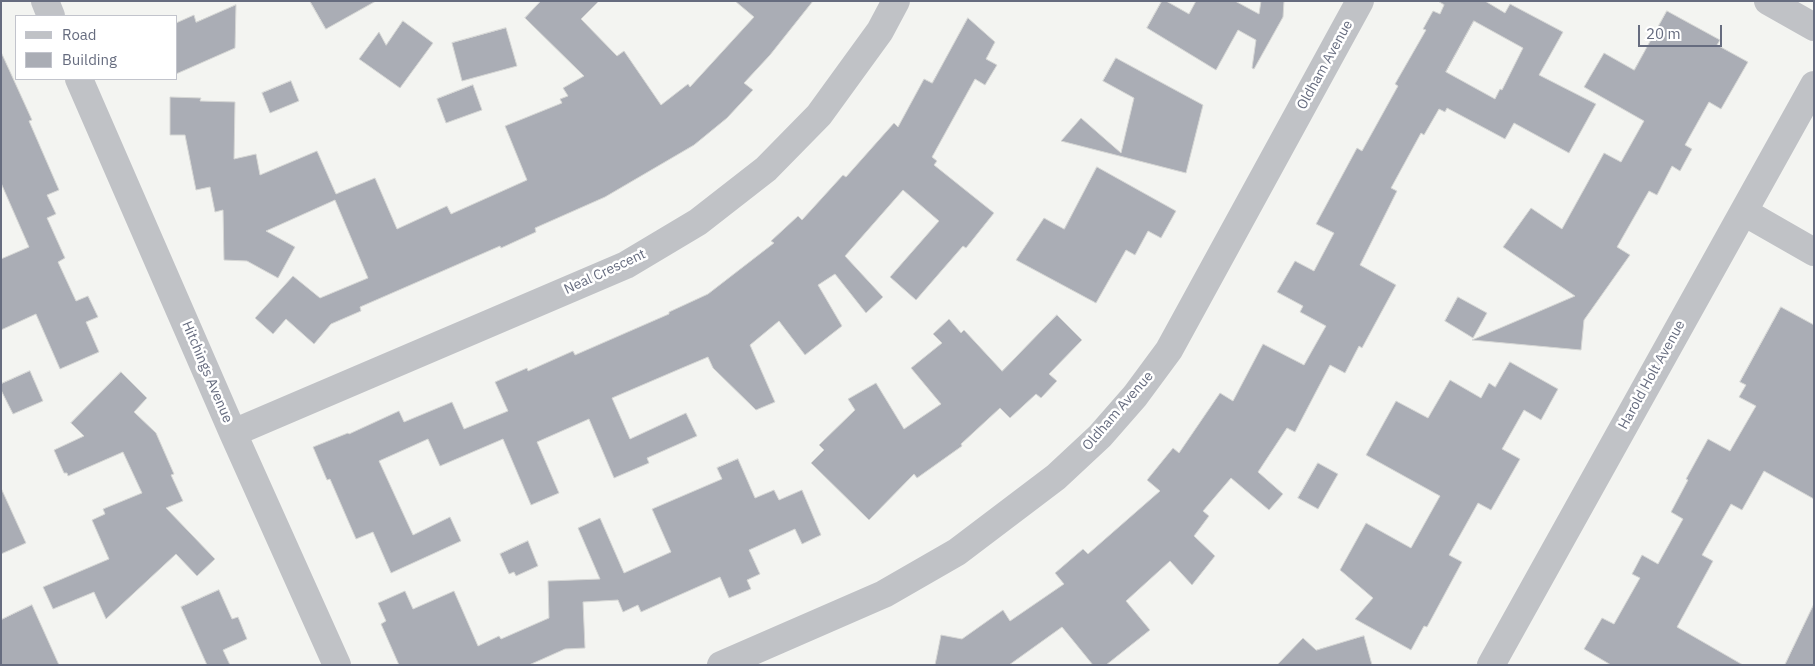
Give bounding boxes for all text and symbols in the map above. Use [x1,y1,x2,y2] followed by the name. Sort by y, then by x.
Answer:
[15,15,178,80] legend
[1640,15,1724,47] scale bar
[1294,17,1356,113] street label: Oldham Avenue
[1646,24,1681,43] text: 20 m
[62,25,97,44] text: Road
[62,50,117,69] text: Building
[562,246,648,298] street label: Neal Crescent
[1615,318,1689,432] street label: Harold Holt Avenue
[178,319,236,425] street label: Hitchings Avenue
[1079,368,1157,454] street label: Oldham Avenue

